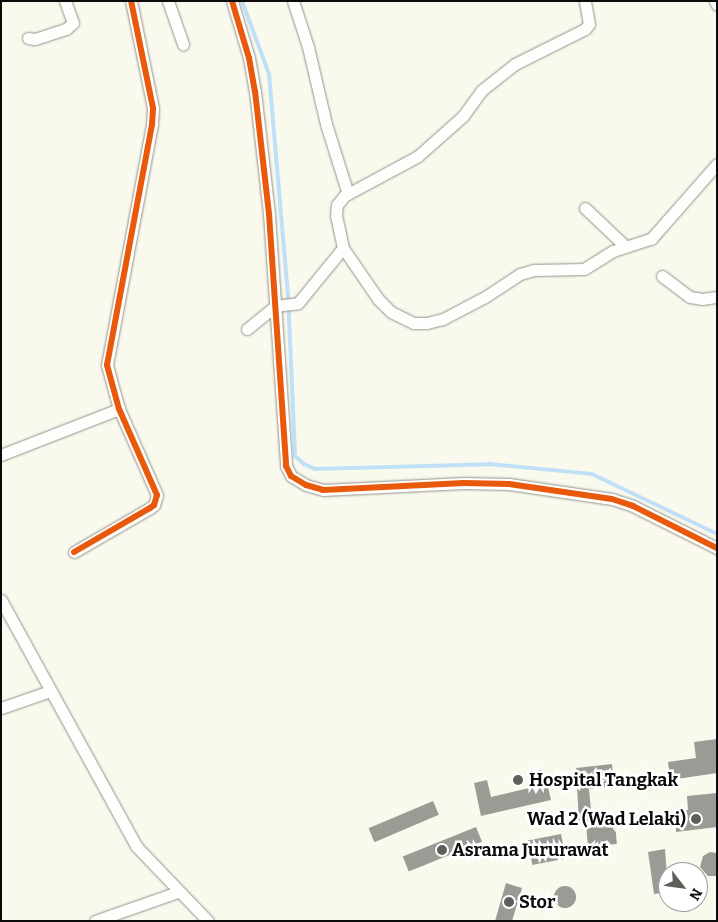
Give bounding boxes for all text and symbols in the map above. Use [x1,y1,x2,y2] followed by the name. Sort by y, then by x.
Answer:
[529,769,678,791] place label: Hospital Tangkak
[511,773,525,787] marker: Hospital Tangkak
[527,808,686,830] place label: Wad 2 (Wad Lelaki)
[690,813,702,825] marker: Wad 2 (Wad Lelaki)
[452,839,609,861] place label: Asrama Jururawat
[436,844,448,856] marker: Asrama Jururawat
[658,862,708,912] north arrow
[685,885,706,903] text: N
[519,891,555,913] place label: Stor
[503,896,515,908] marker: Stor

